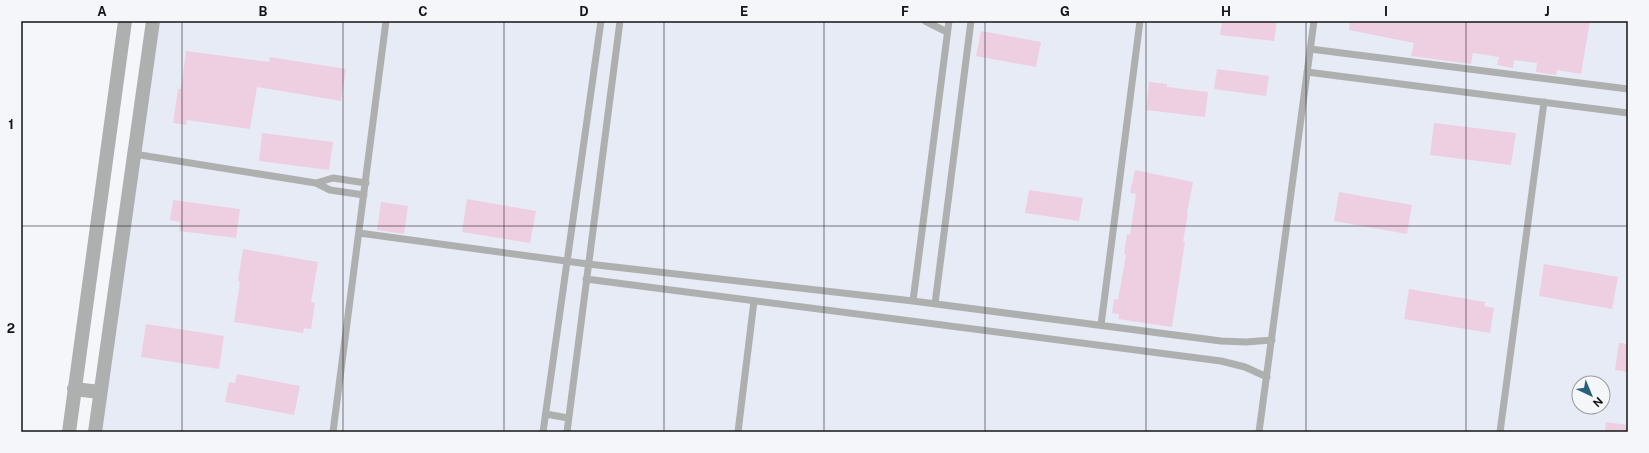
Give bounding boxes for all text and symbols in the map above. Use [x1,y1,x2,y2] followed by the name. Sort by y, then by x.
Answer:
[97,4,107,19] text: A
[259,4,268,19] text: B
[418,4,428,19] text: C
[579,4,589,19] text: D
[740,4,748,19] text: E
[901,4,909,19] text: F
[1060,4,1070,19] text: G
[1221,4,1231,19] text: H
[1384,4,1388,19] text: I
[1544,4,1550,19] text: J
[8,117,14,132] text: 1
[7,321,15,336] text: 2
[1571,375,1611,415] north arrow
[1591,395,1605,409] text: N

